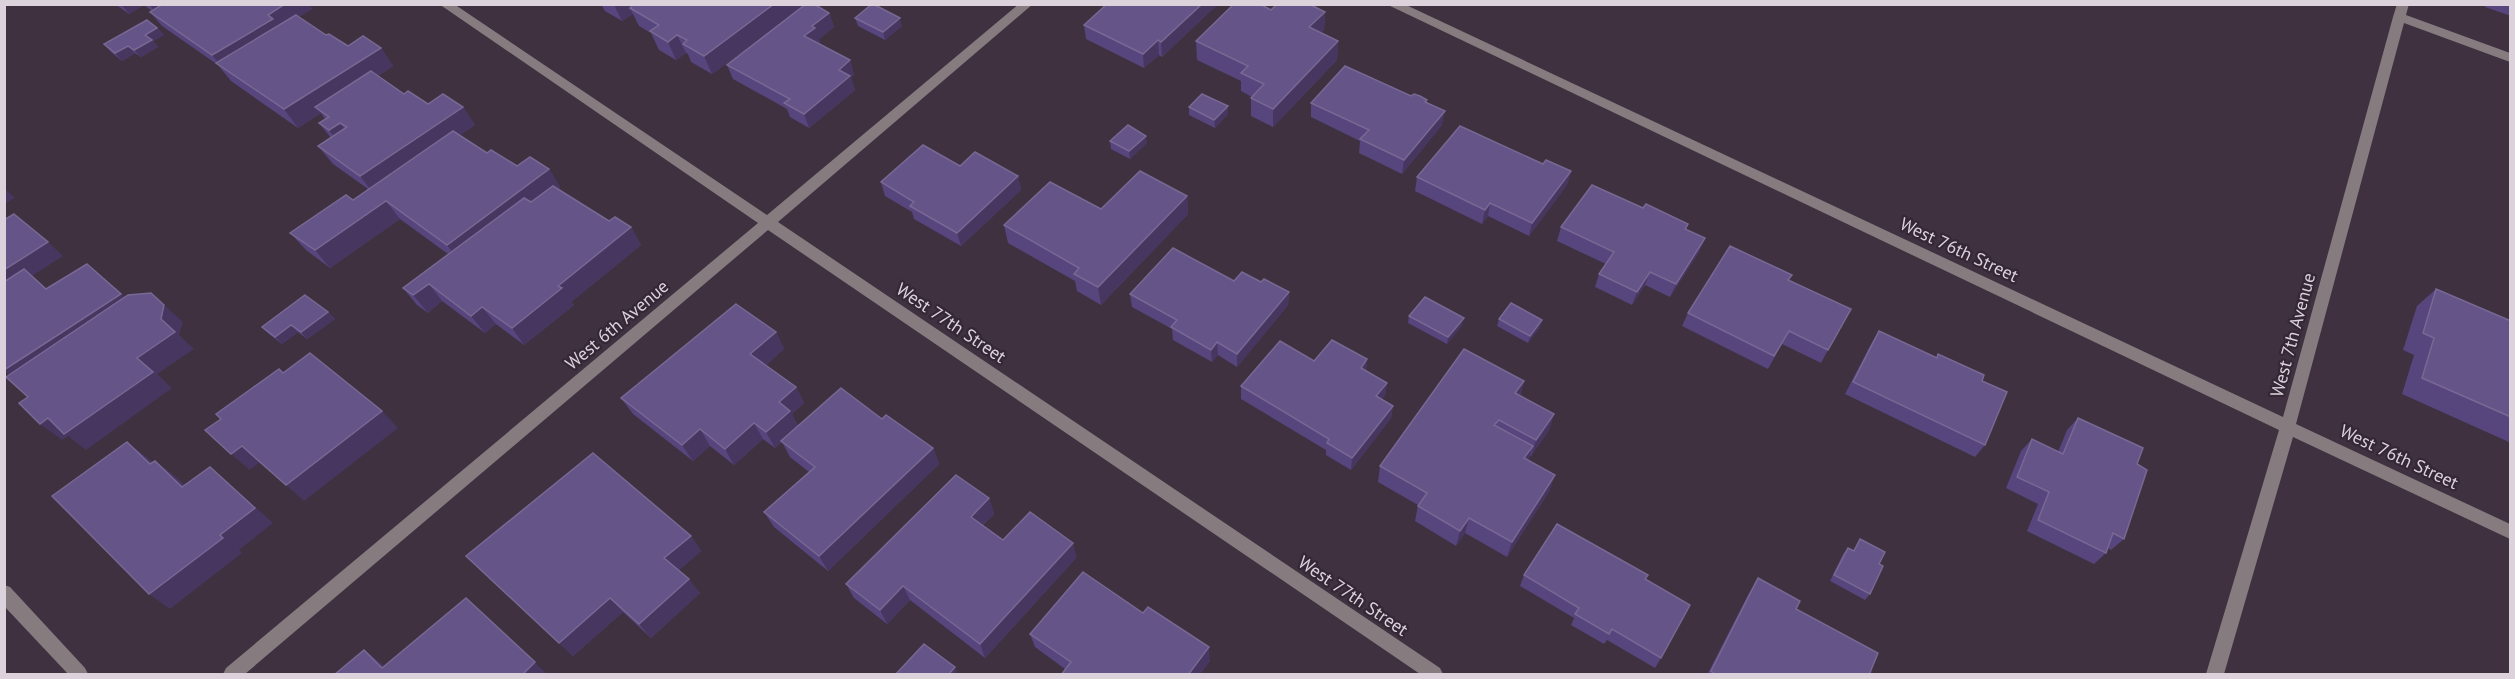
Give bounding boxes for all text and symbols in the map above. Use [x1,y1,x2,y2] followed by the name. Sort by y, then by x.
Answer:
[1896,212,2022,287] street label: West 76th Street
[2265,270,2320,399] street label: West 7th Avenue
[560,275,673,375] street label: West 6th Avenue
[892,277,1011,368] street label: West 77th Street
[2336,419,2462,494] street label: West 76th Street
[1294,550,1413,641] street label: West 77th Street

